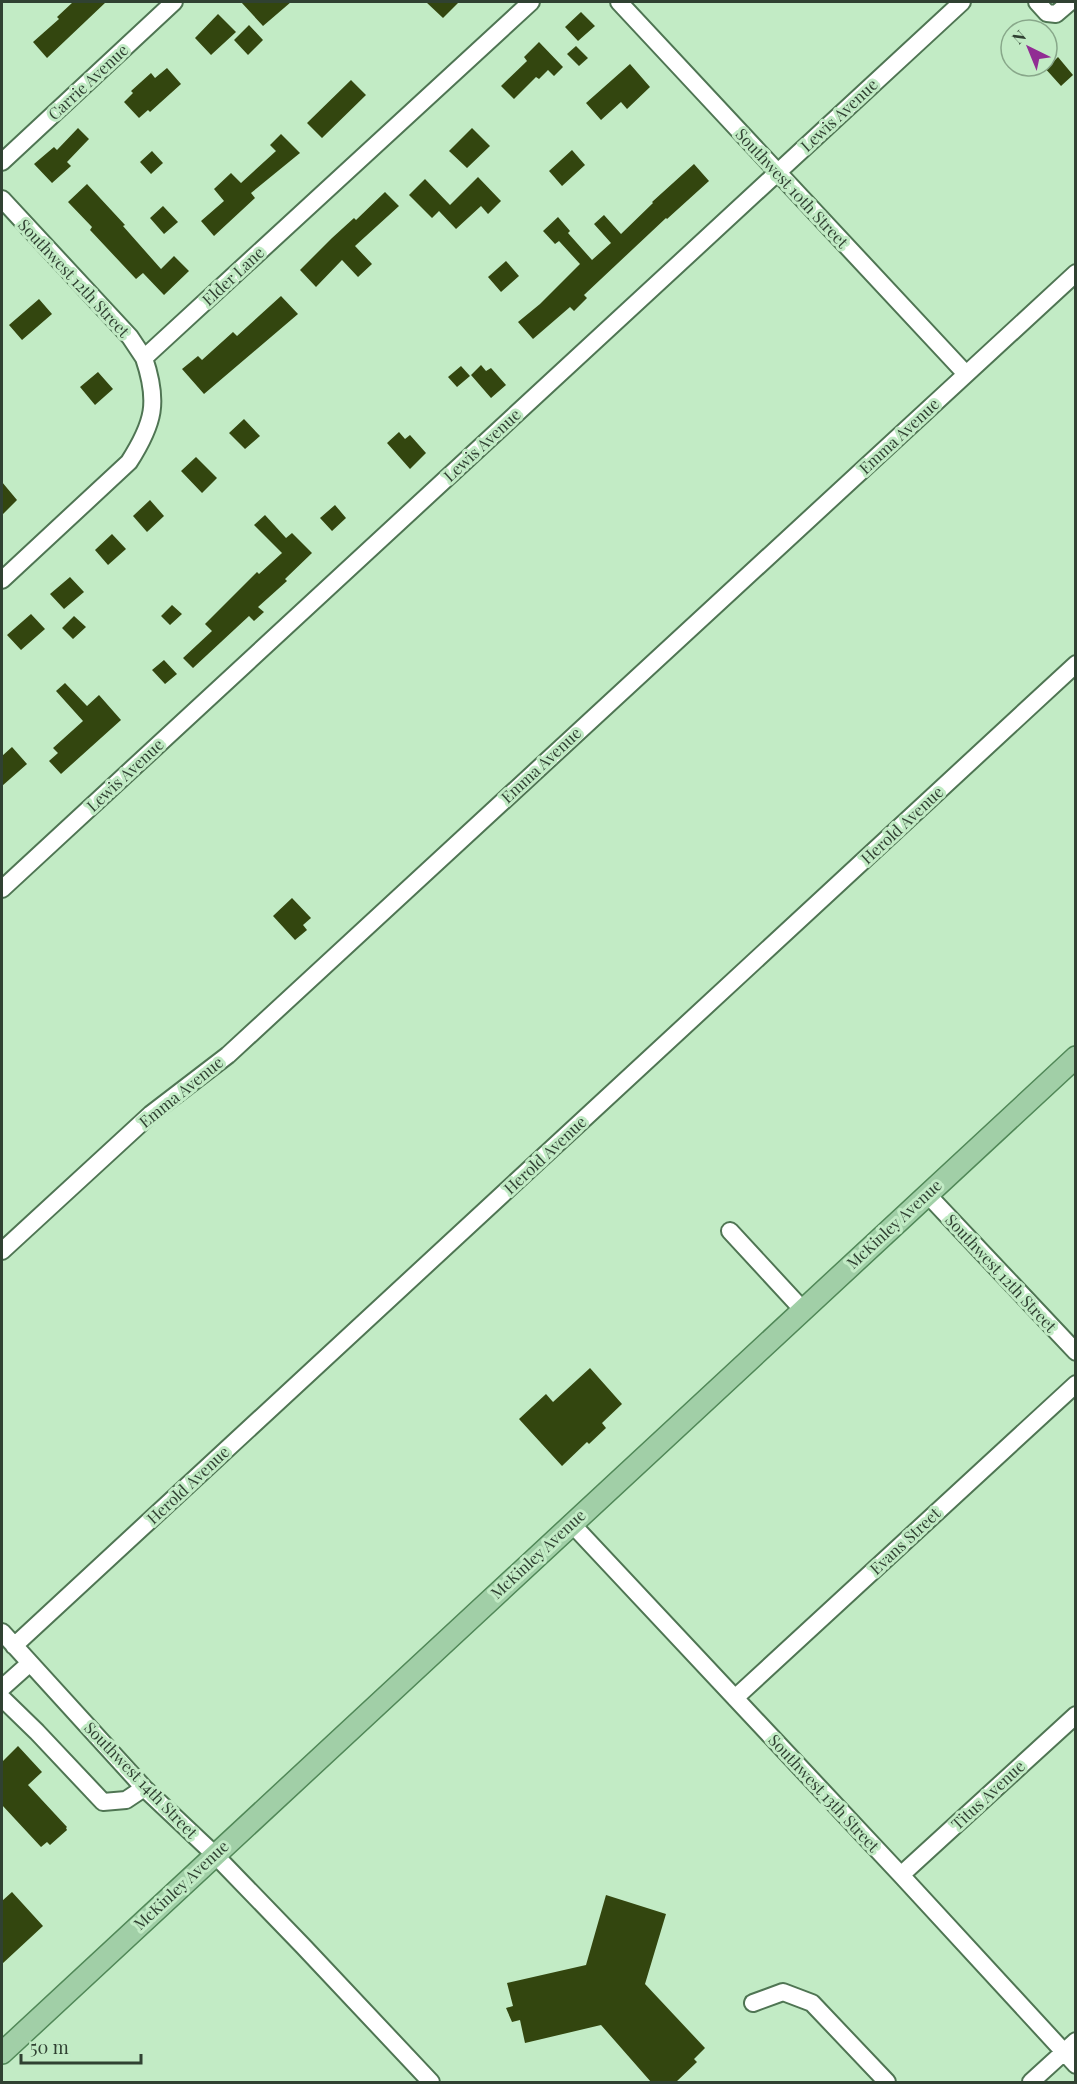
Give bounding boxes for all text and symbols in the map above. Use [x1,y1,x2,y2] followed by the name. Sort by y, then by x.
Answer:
[999,18,1059,78] north arrow
[1007,25,1030,48] text: N
[43,39,132,124] street label: Carrie Avenue
[796,74,882,156] street label: Lewis Avenue
[732,123,853,252] street label: Southwest 10th Street
[14,214,135,341] street label: Southwest 12th Street
[197,242,268,310] street label: Elder Lane
[854,393,943,478] street label: Emma Avenue
[439,404,525,486] street label: Lewis Avenue
[496,722,585,807] street label: Emma Avenue
[82,734,168,816] street label: Lewis Avenue
[856,781,947,868] street label: Herold Avenue
[134,1051,227,1132] street label: Emma Avenue
[499,1111,590,1198] street label: Herold Avenue
[842,1174,946,1273] street label: McKinley Avenue
[941,1209,1062,1336] street label: Southwest 12th Street
[142,1441,233,1528] street label: Herold Avenue
[865,1502,945,1579] street label: Evans Street
[486,1504,590,1603] street label: McKinley Avenue
[80,1717,203,1843] street label: Southwest 14th Street
[764,1729,885,1856] street label: Southwest 13th Street
[946,1755,1029,1834] street label: Titus Avenue
[129,1835,233,1934] street label: McKinley Avenue
[21,2027,141,2065] scale bar
[30,2035,69,2059] text: 50 m

